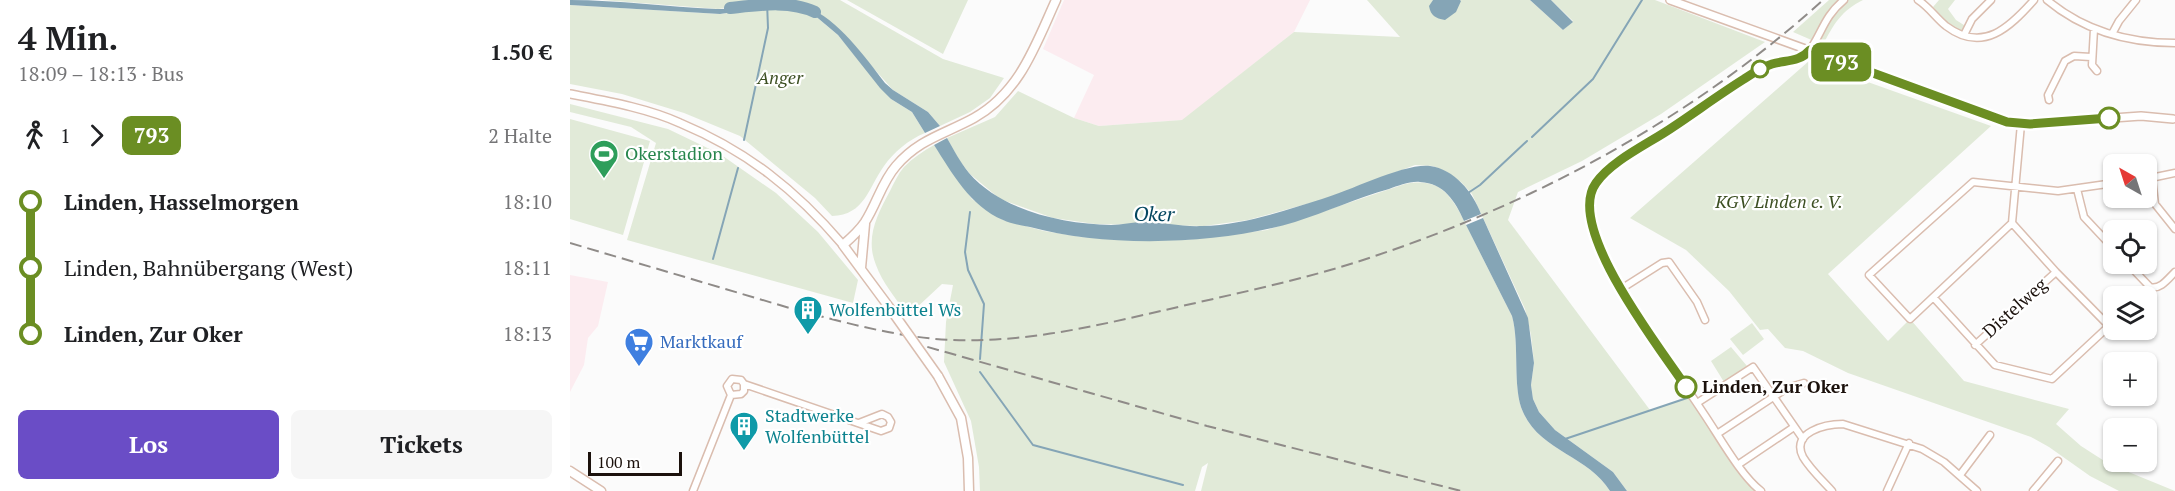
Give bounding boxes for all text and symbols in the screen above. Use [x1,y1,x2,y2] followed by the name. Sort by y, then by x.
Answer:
[18,16,118,59] text: 4 Min.
[490,37,552,66] text: 1.50 €
[1806,42,1876,82] line badge: 793
[1823,48,1859,76] text: 793
[18,60,184,87] text: 18:09 – 18:13 · Bus
[1751,60,1769,78] unlabelled marker
[756,65,804,89] park label: Anger
[2098,107,2120,129] unlabelled marker
[18,119,51,152] icon: walk
[80,119,113,152] icon: forward
[134,121,169,149] text: 793
[60,122,71,149] text: 1
[488,122,552,149] text: 2 Halte
[588,138,620,180] sports icon: Okerstadion
[625,141,723,165] place label: Okerstadion
[2103,154,2157,208] north arrow
[2103,154,2157,472] map controls
[64,187,299,216] text: Linden, Hasselmorgen
[503,188,552,215] text: 18:10
[1714,189,1843,213] park label: KGV Linden e. V.
[1133,200,1176,227] water label: Oker
[2103,220,2157,274] button: locate
[64,253,353,282] text: Linden, Bahnübergang (West)
[503,254,552,281] text: 18:11
[1977,272,2052,342] street label: Distelweg
[2103,286,2157,340] button: layers
[792,294,824,336] building icon: Wolfenbüttel Ws
[829,297,961,321] place label: Wolfenbüttel Ws
[64,319,243,348] text: Linden, Zur Oker
[503,320,552,347] text: 18:13
[623,326,655,368] supermarket icon: Marktkauf
[660,329,744,353] place label: Marktkauf
[2103,352,2157,406] button: +
[1702,374,1849,398] place label: Linden, Zur Oker
[1675,376,1697,398] marker: Linden, Zur Oker
[765,403,870,448] place label: Stadtwerke Wolfenbüttel
[18,410,279,479] button: Los
[291,410,552,479] button: Tickets
[728,410,760,452] building icon: Stadtwerke Wolfenbüttel
[2103,418,2157,472] button: −
[588,449,682,476] scale bar
[597,451,640,473] text: 100 m

